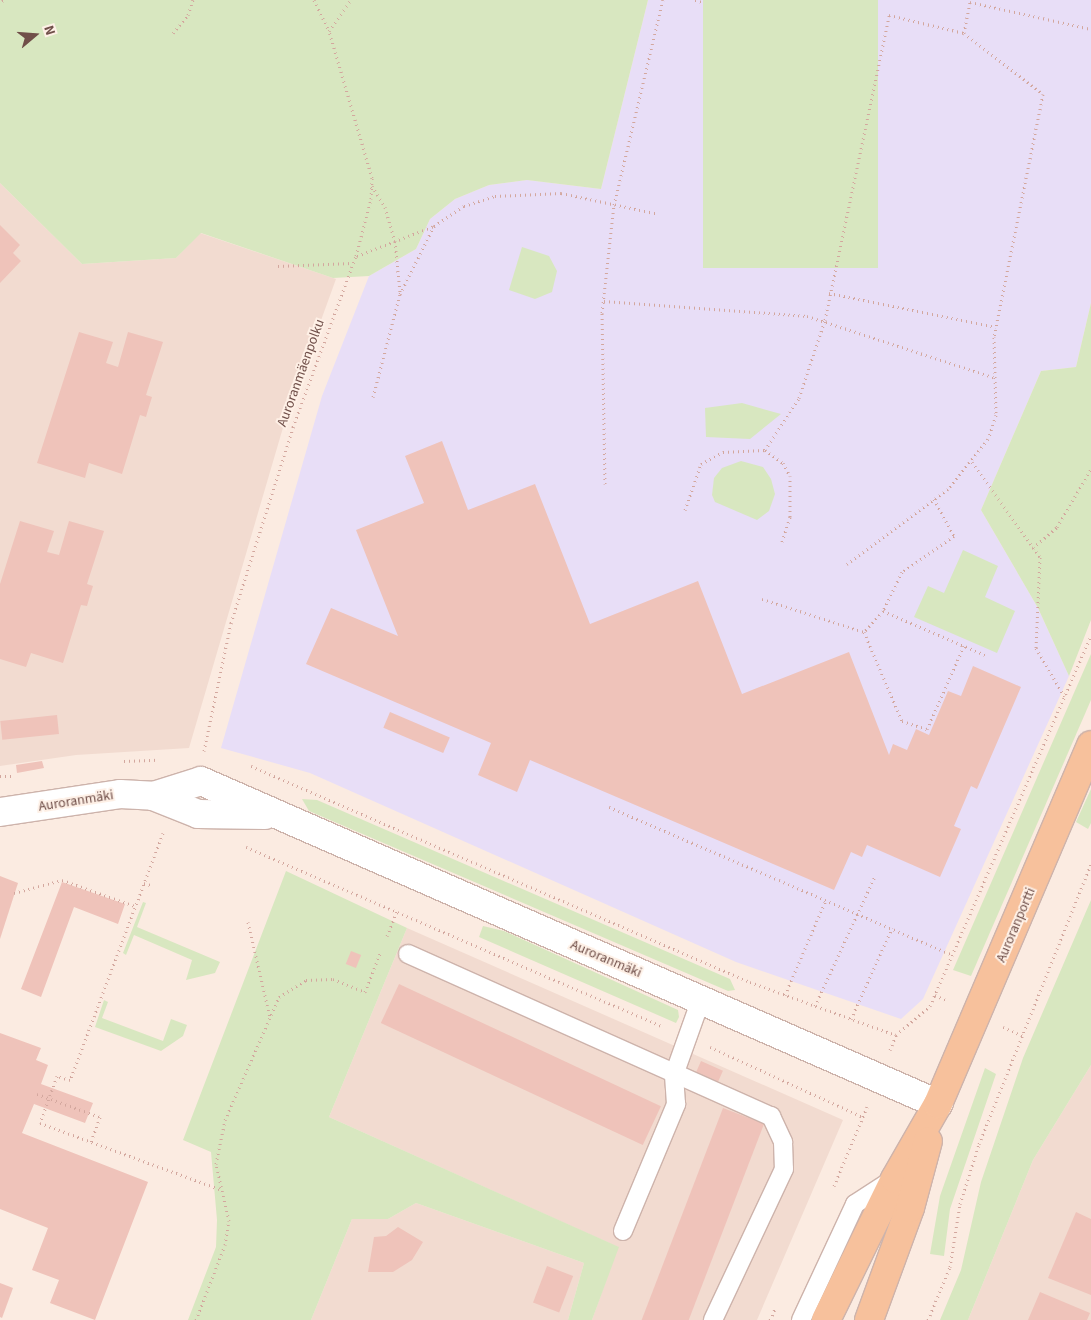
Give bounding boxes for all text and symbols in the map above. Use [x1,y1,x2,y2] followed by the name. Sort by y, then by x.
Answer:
[10,10,60,60] north arrow
[38,23,60,38] text: N
[274,317,328,429] street label: Auroranmäenpolku
[37,787,115,815] street label: Auroranmäki
[993,885,1039,965] street label: Auroranportti
[568,936,644,982] street label: Auroranmäki

